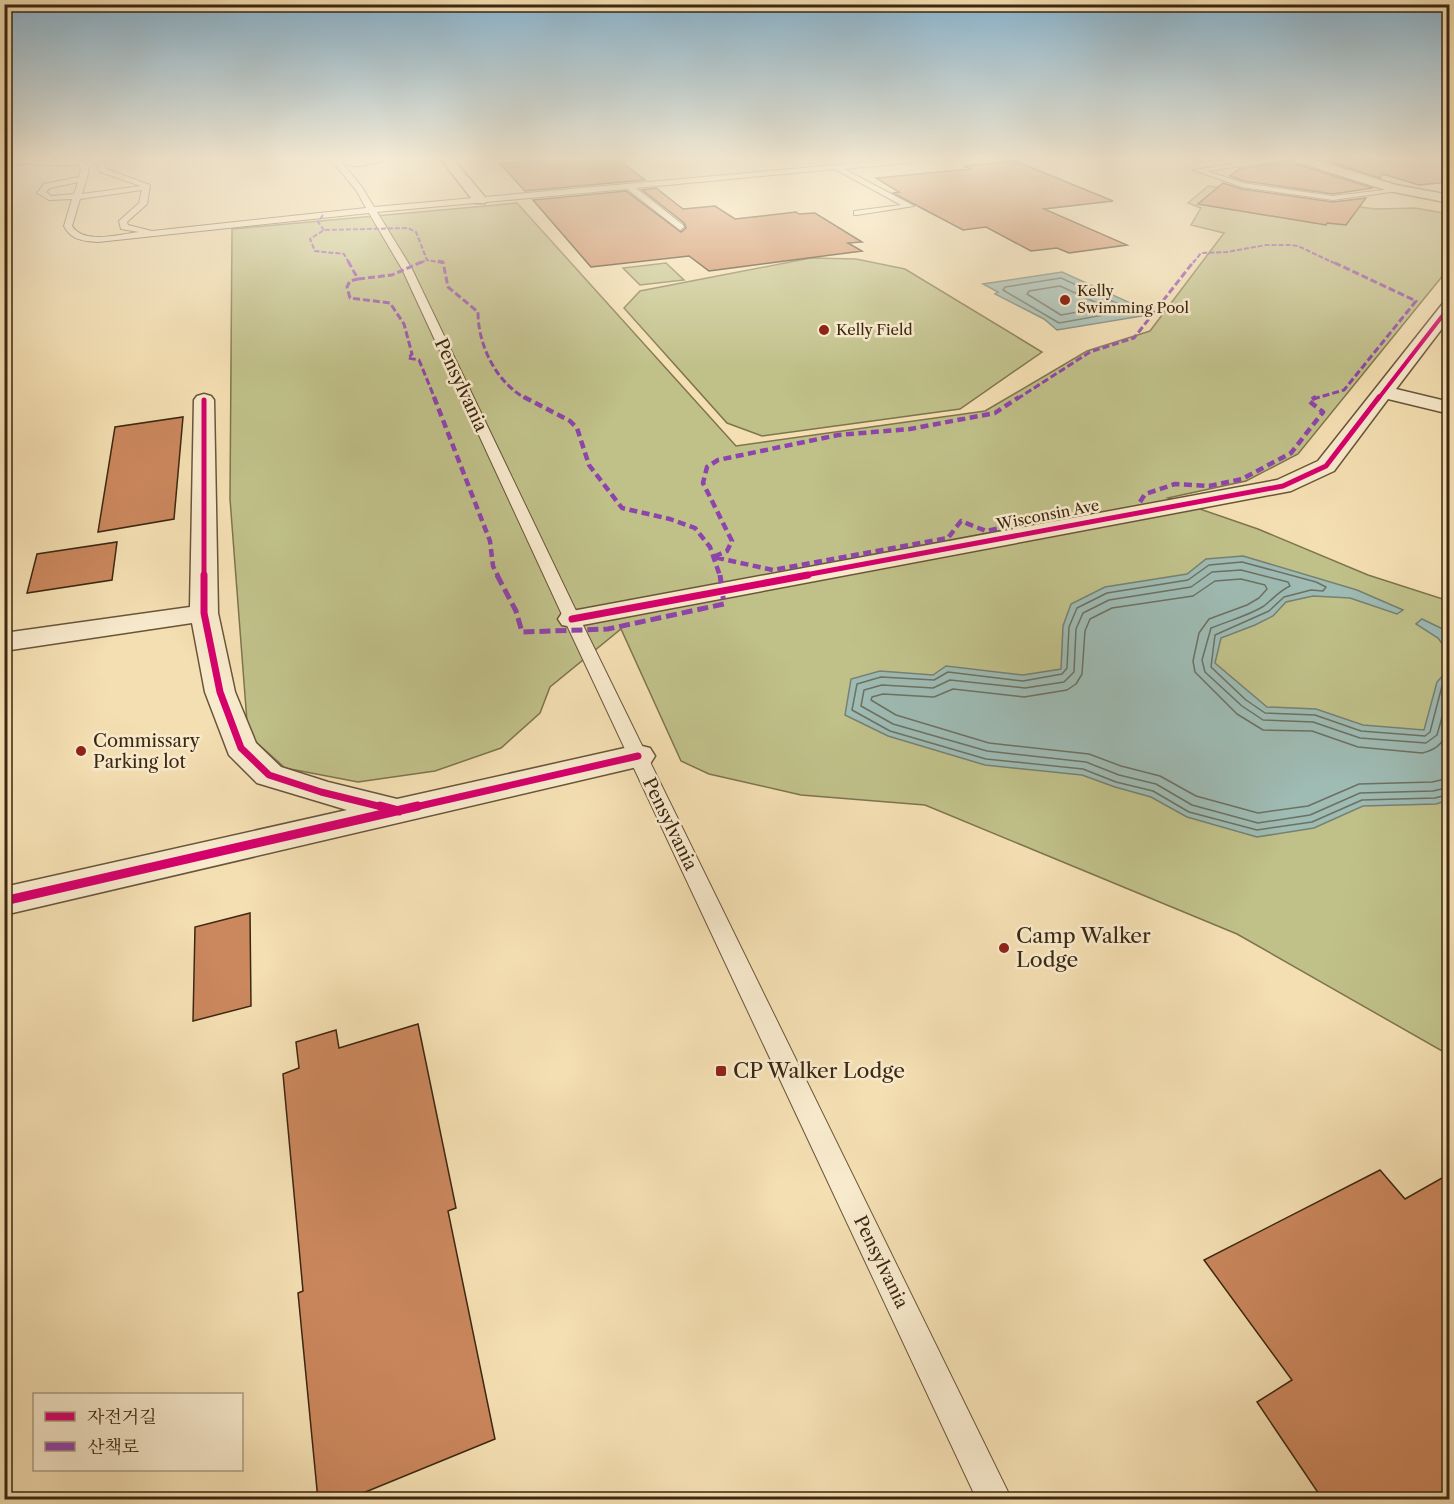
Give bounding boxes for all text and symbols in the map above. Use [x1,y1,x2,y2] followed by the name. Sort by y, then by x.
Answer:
[1077,281,1190,317] place label: Kelly Swimming Pool
[1058,293,1072,307] marker: Kelly Swimming Pool
[836,320,913,339] place label: Kelly Field
[817,323,831,337] marker: Kelly Field
[430,335,492,436] street label: Pensylvania
[994,495,1101,534] street label: Wisconsin Ave
[93,730,201,773] place label: Commissary Parking lot
[74,744,88,758] marker: Commissary Parking lot
[638,774,702,874] street label: Pensylvania
[1016,923,1151,972] place label: Camp Walker Lodge
[997,941,1011,955] marker: Camp Walker Lodge
[733,1058,905,1083] place label: CP Walker Lodge
[714,1064,728,1078] marker: CP Walker Lodge
[849,1212,913,1312] street label: Pensylvania
[33,1393,243,1471] legend
[87,1406,157,1428] text: 자전거길
[87,1436,139,1458] text: 산책로

